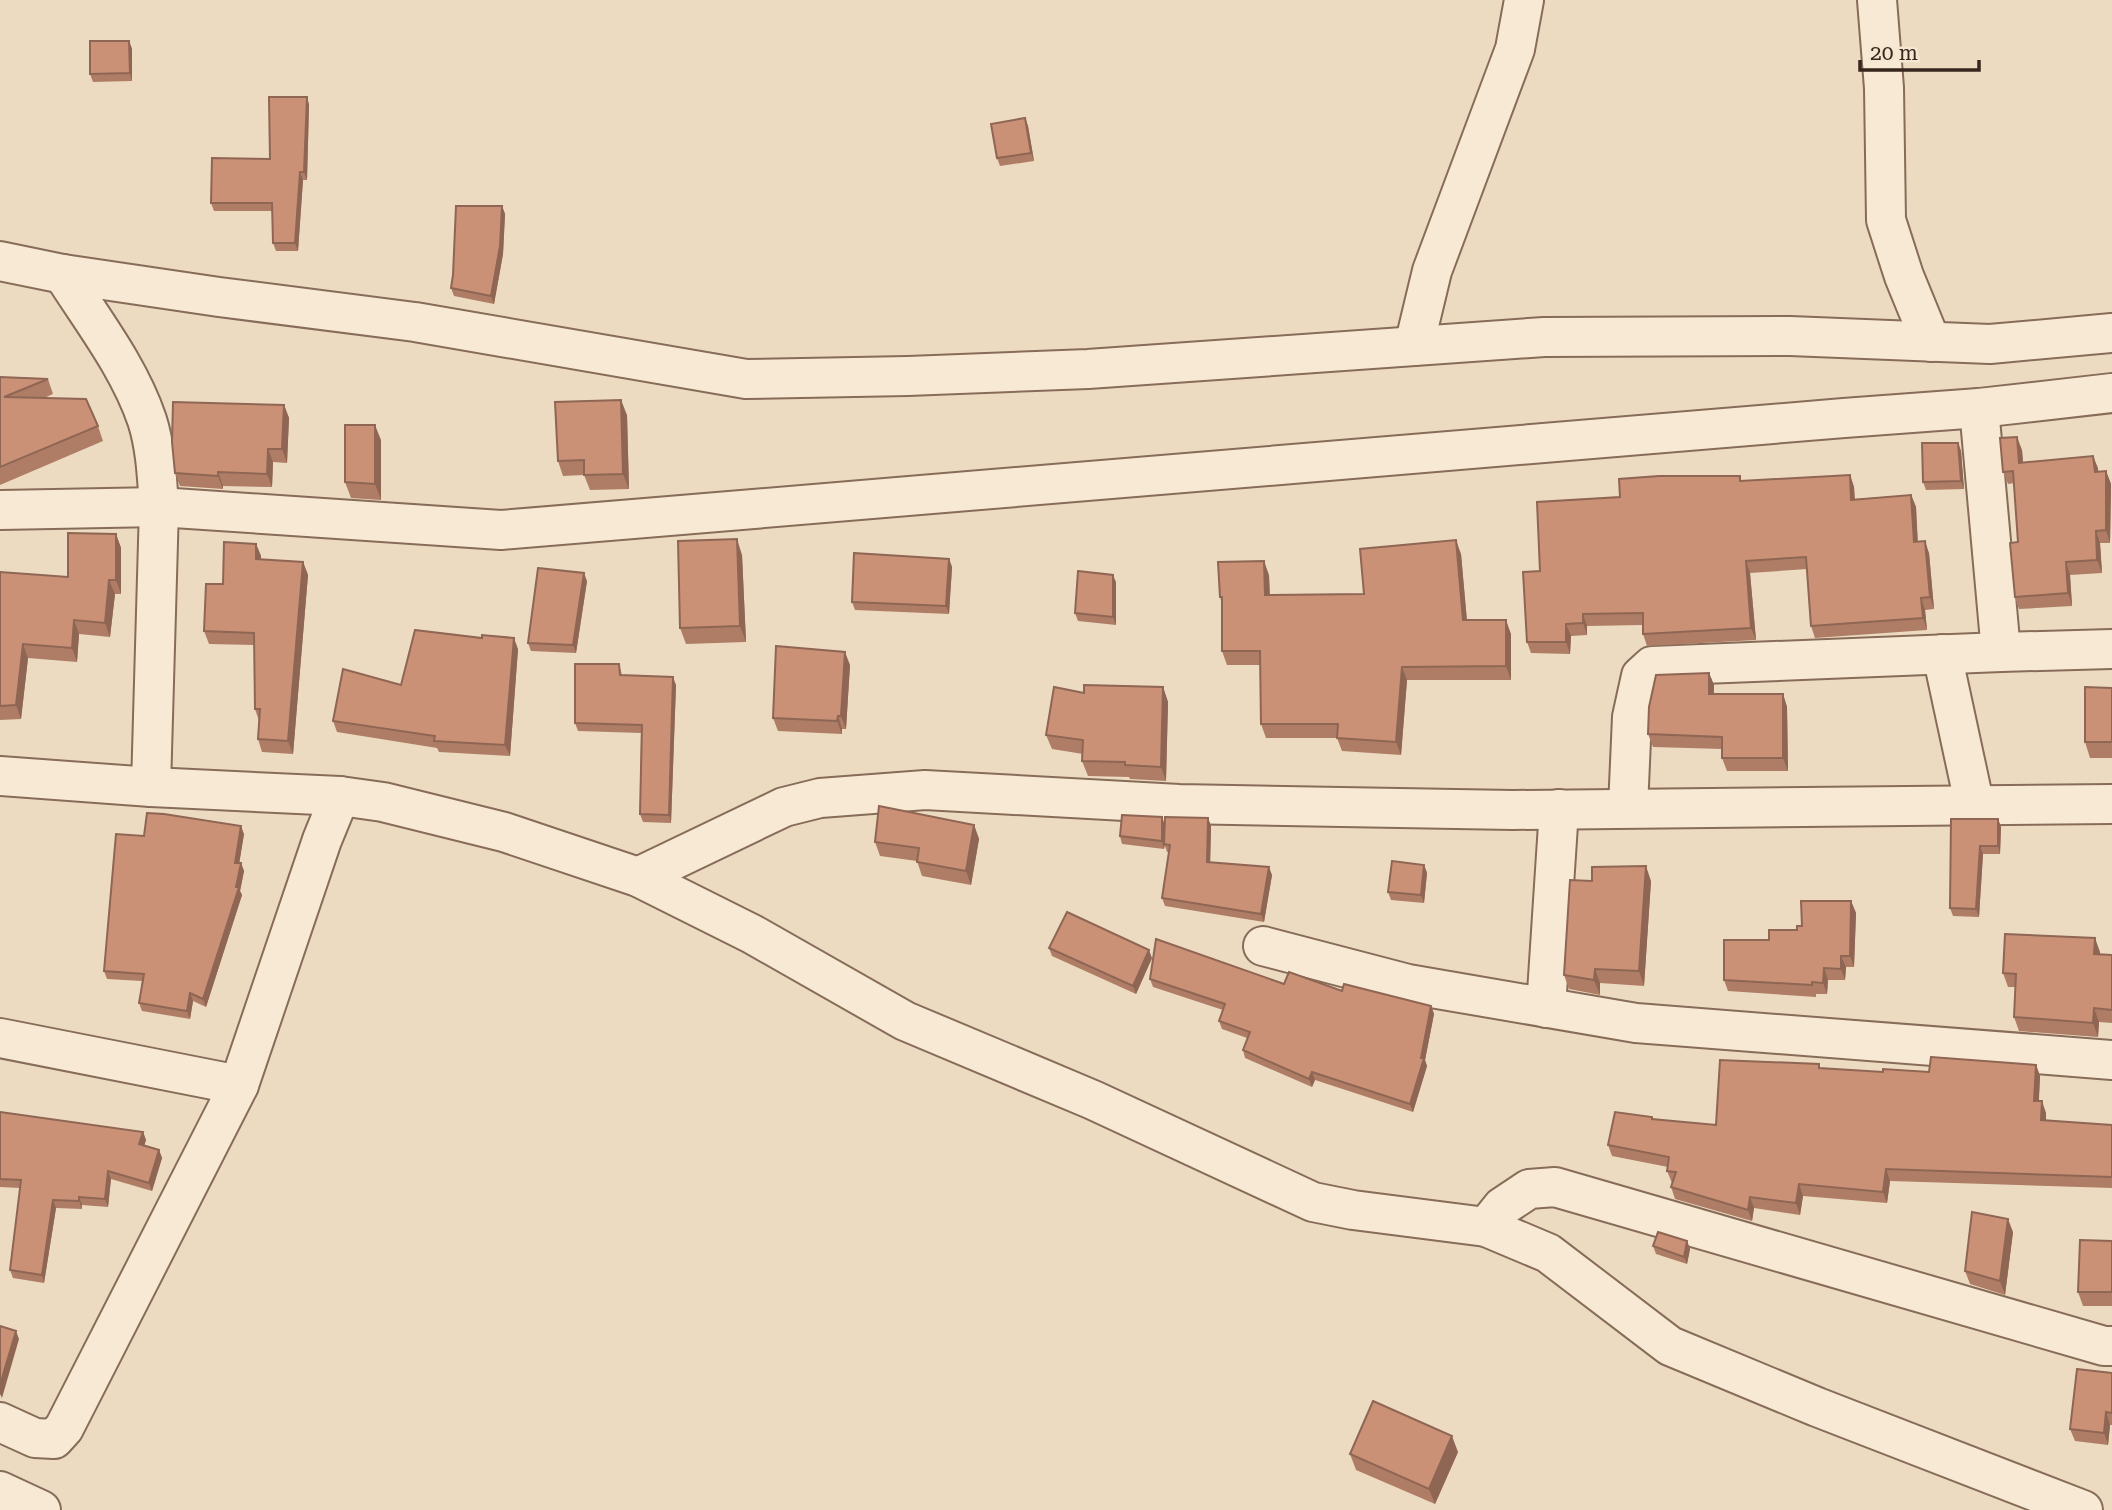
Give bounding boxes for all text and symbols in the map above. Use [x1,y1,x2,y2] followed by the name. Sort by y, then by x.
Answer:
[1860,28,1979,72] scale bar
[1870,41,1918,65] text: 20 m

